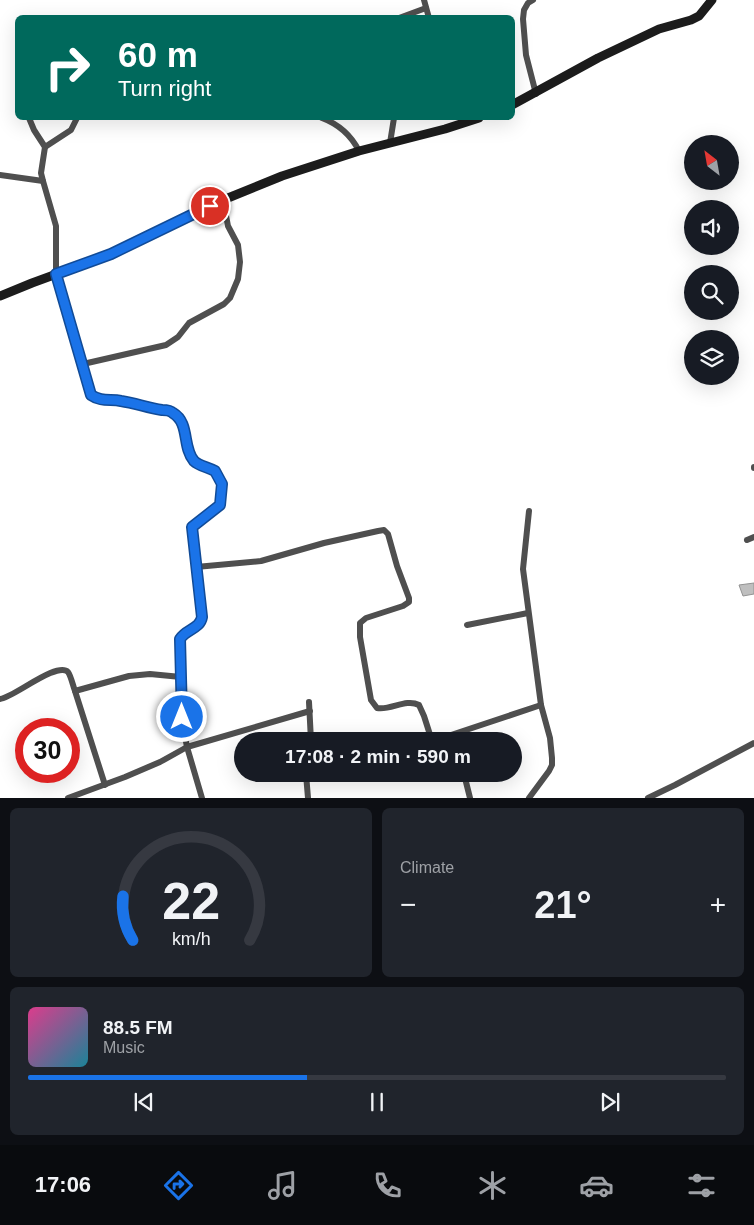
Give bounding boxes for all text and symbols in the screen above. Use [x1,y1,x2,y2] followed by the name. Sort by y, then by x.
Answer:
[35,35,100,100] icon: right
[118,35,198,74] text: 60 m
[118,76,211,101] text: Turn right
[684,135,739,190] north arrow
[684,135,739,385] map controls
[189,185,231,227] pin
[196,192,224,220] icon: arrive
[684,200,739,255] button: sound
[684,265,739,320] button: search
[684,330,739,385] button: layers
[155,690,207,742] position arrow
[15,718,80,783] speed limit sign: 30
[285,746,471,767] text: 17:08 · 2 min · 590 m
[400,859,454,876] text: Climate
[162,872,220,930] text: 22
[534,884,592,926] text: 21°
[400,889,416,920] text: −
[710,889,726,920] text: +
[172,929,210,949] text: km/h
[103,1017,173,1038] text: 88.5 FM
[103,1039,145,1056] text: Music
[130,1088,158,1116] icon: previous
[363,1088,391,1116] icon: pause
[596,1088,624,1116] icon: next
[161,1168,196,1203] icon: directions
[265,1168,300,1203] icon: music
[370,1168,405,1203] icon: phone
[475,1168,510,1203] icon: climate
[579,1168,614,1203] icon: car
[684,1168,719,1203] icon: filters
[35,1172,91,1197] text: 17:06

